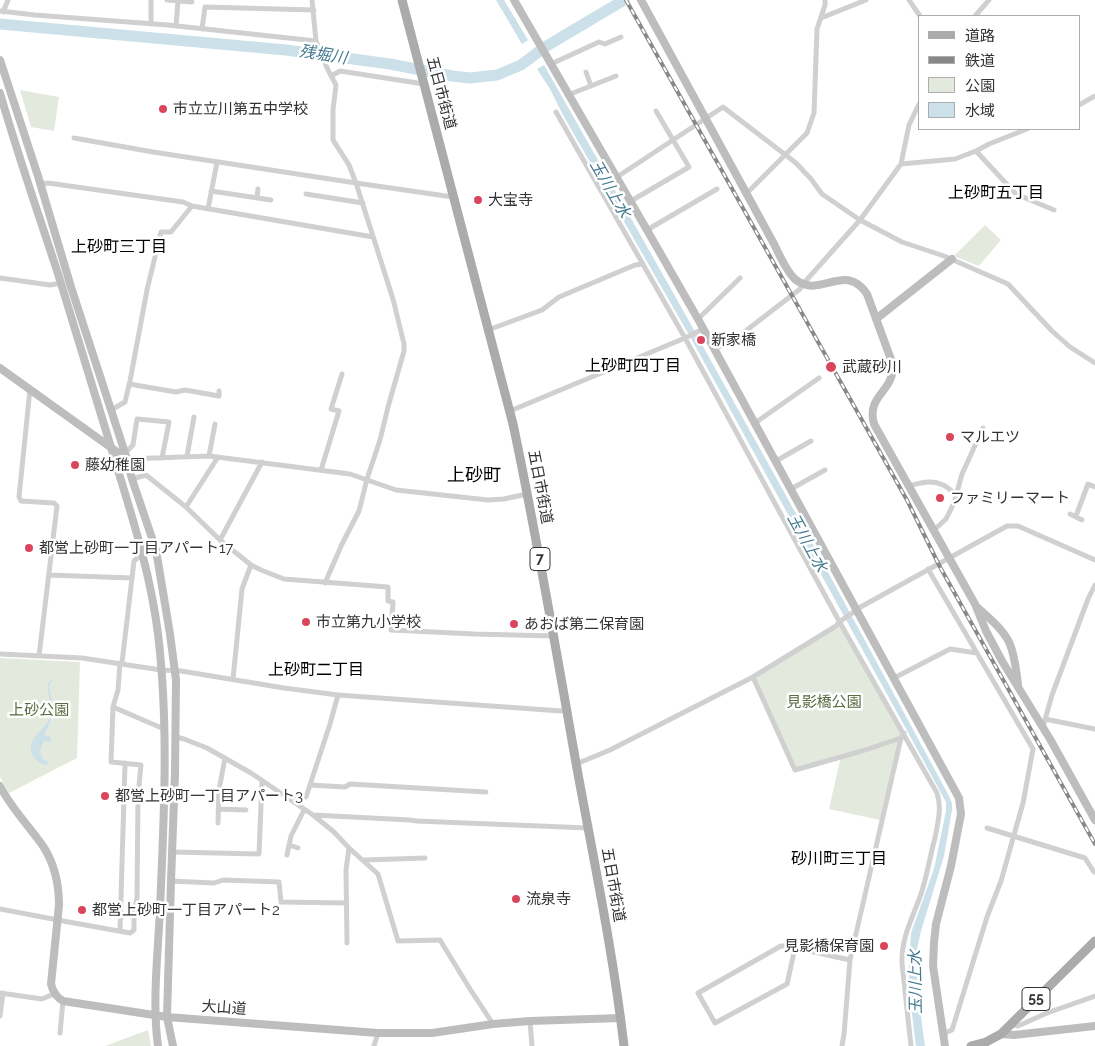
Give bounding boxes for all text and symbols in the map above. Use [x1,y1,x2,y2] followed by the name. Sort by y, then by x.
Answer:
[918,15,1080,130] legend
[965,27,995,45] text: 道路
[298,42,348,68] water label: 残堀川
[965,52,995,70] text: 鉄道
[423,54,459,132] street label: 五日市街道
[965,77,995,95] text: 公園
[173,100,308,118] place label: 市立立川第五中学校
[965,102,995,120] text: 水域
[157,103,169,115] marker: 市立立川第五中学校
[586,156,634,222] water label: 玉川上水
[948,183,1044,203] district label: 上砂町五丁目
[488,191,533,209] place label: 大宝寺
[472,194,484,206] marker: 大宝寺
[71,237,167,257] district label: 上砂町三丁目
[711,331,756,349] place label: 新家橋
[695,334,707,346] marker: 新家橋
[585,356,681,376] district label: 上砂町四丁目
[842,358,902,376] place label: 武蔵砂川
[824,360,838,374] marker: 武蔵砂川
[960,428,1020,446] place label: マルエツ
[944,431,956,443] marker: マルエツ
[524,448,556,526] street label: 五日市街道
[85,456,145,474] place label: 藤幼稚園
[69,459,81,471] marker: 藤幼稚園
[447,465,501,487] district label: 上砂町
[950,489,1070,507] place label: ファミリーマート
[934,492,946,504] marker: ファミリーマート
[783,510,831,576] water label: 玉川上水
[39,539,233,557] place label: 都営上砂町一丁目アパート17
[23,542,35,554] marker: 都営上砂町一丁目アパート17
[530,548,550,570] road number: 7
[316,613,421,631] place label: 市立第九小学校
[524,615,644,633] place label: あおば第二保育園
[300,616,312,628] marker: 市立第九小学校
[508,618,520,630] marker: あおば第二保育園
[268,660,364,680] district label: 上砂町二丁目
[787,693,861,711] park label: 見影橋公園
[9,701,69,719] park label: 上砂公園
[115,787,303,805] place label: 都営上砂町一丁目アパート3
[99,790,111,802] marker: 都営上砂町一丁目アパート3
[598,847,628,923] street label: 五日市街道
[791,849,887,869] district label: 砂川町三丁目
[526,890,571,908] place label: 流泉寺
[510,893,522,905] marker: 流泉寺
[92,901,280,919] place label: 都営上砂町一丁目アパート2
[76,904,88,916] marker: 都営上砂町一丁目アパート2
[784,937,874,955] place label: 見影橋保育園
[878,940,890,952] marker: 見影橋保育園
[906,950,926,1014] water label: 玉川上水
[1022,988,1050,1011] road number: 55
[201,997,247,1019] street label: 大山道

